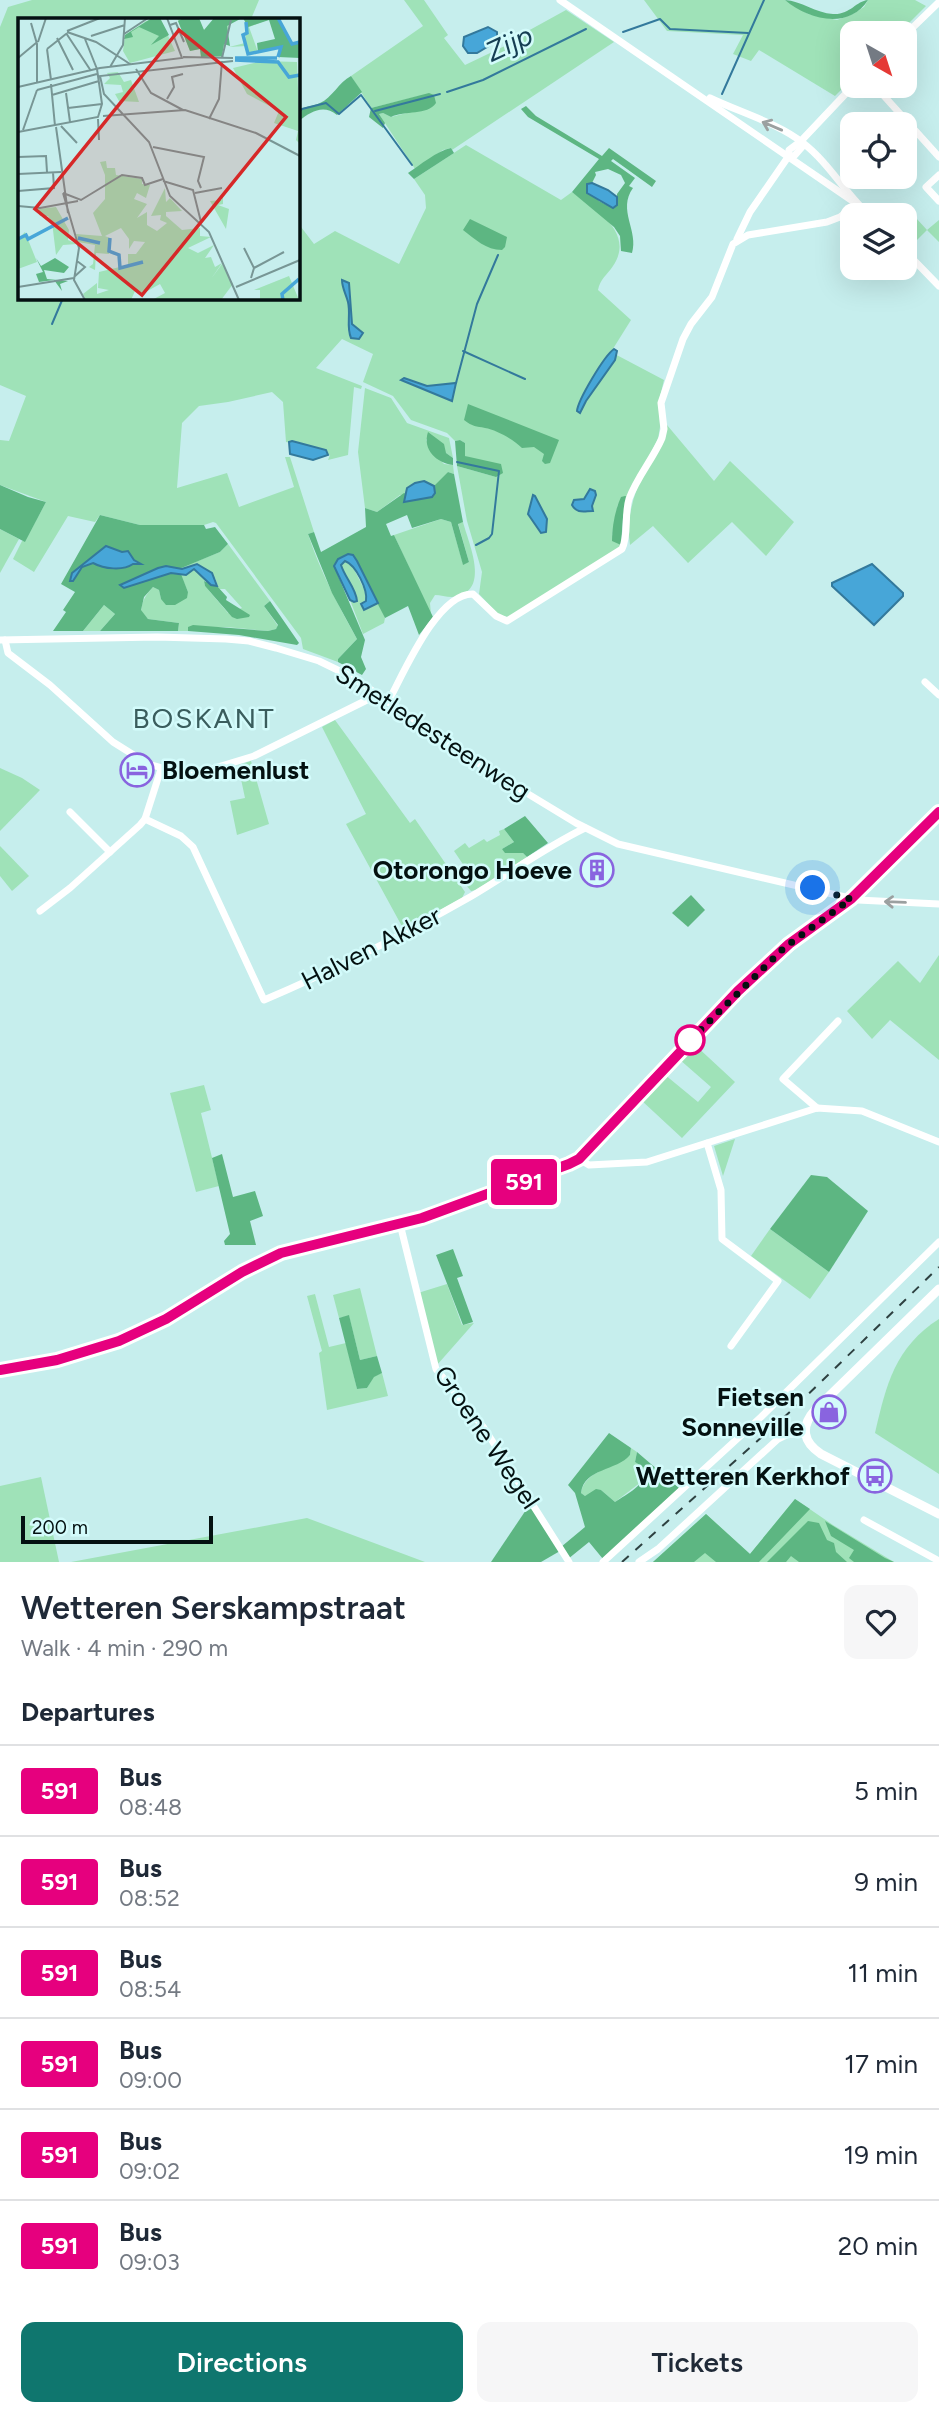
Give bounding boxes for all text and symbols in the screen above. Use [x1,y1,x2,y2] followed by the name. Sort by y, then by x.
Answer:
[480,17,538,69] water label: Zijp
[18,18,299,299] inset map
[840,21,917,98] north arrow
[840,21,917,280] map controls
[840,112,917,189] button: locate
[762,119,783,132] one-way arrow
[840,203,917,280] button: layers
[330,657,536,807] street label: Smetledesteenweg
[132,701,276,735] district label: BOSKANT
[118,751,156,789] hotel icon: Bloemenlust
[162,754,309,786] place label: Bloemenlust
[578,851,616,889] building icon: Otorongo Hoeve
[373,854,572,886] place label: Otorongo Hoeve
[795,870,830,905] your location
[884,895,907,908] one-way arrow
[296,899,446,997] street label: Halven Akker
[675,1025,705,1055] unlabelled marker
[484,1159,564,1205] line badge: 591
[505,1167,543,1196] text: 591
[427,1359,547,1515] street label: Groene Wegel
[681,1381,804,1443] place label: Fietsen Sonneville
[810,1393,848,1431] shop icon: Fietsen Sonneville
[856,1457,894,1495] bus stop icon: Wetteren Kerkhof
[636,1460,851,1492] place label: Wetteren Kerkhof
[21,1513,214,1545] scale bar
[32,1516,88,1539] text: 200 m
[844,1585,918,1659] button: heart
[21,1588,406,1627] text: Wetteren Serskampstraat
[21,1634,228,1662] text: Walk · 4 min · 290 m
[21,1696,155,1728] text: Departures
[119,1761,162,1793] text: Bus
[854,1775,918,1807] text: 5 min
[41,1776,79,1805] text: 591
[119,1793,182,1821] text: 08:48
[119,1852,162,1884] text: Bus
[854,1866,918,1898] text: 9 min
[41,1867,79,1896] text: 591
[119,1884,180,1912] text: 08:52
[119,1943,162,1975] text: Bus
[847,1957,918,1989] text: 11 min
[41,1958,79,1987] text: 591
[119,1975,181,2003] text: 08:54
[119,2034,162,2066] text: Bus
[844,2048,918,2080] text: 17 min
[41,2049,79,2078] text: 591
[119,2066,182,2094] text: 09:00
[119,2125,162,2157] text: Bus
[843,2139,918,2171] text: 19 min
[41,2140,79,2169] text: 591
[119,2157,180,2185] text: 09:02
[119,2216,162,2248] text: Bus
[838,2230,918,2262] text: 20 min
[41,2231,79,2260] text: 591
[119,2248,180,2276] text: 09:03
[21,2322,463,2402] button: Directions
[477,2322,918,2402] button: Tickets

